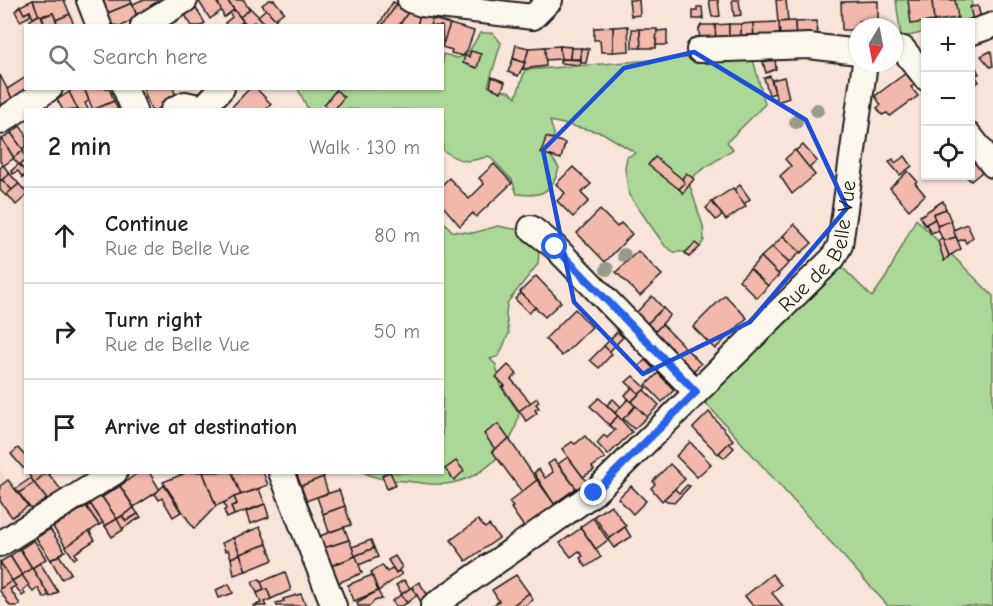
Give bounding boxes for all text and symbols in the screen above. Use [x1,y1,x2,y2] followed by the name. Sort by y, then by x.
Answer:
[849,18,903,72] north arrow
[921,18,975,180] map controls
[921,18,975,72] button: +
[24,24,444,90] search box
[45,41,78,74] icon: search
[93,44,208,70] text: Search here
[921,72,975,126] button: −
[921,126,975,180] button: locate
[48,132,111,162] text: 2 min
[309,136,420,159] text: Walk · 130 m
[773,179,861,317] street label: Rue de Belle Vue
[105,211,188,237] text: Continue
[48,219,81,252] icon: ahead
[374,224,420,247] text: 80 m
[541,233,567,259] route start
[105,237,249,260] text: Rue de Belle Vue
[105,307,202,333] text: Turn right
[48,315,81,348] icon: right
[374,320,420,343] text: 50 m
[105,333,249,356] text: Rue de Belle Vue
[48,411,81,444] icon: arrive
[105,414,297,440] text: Arrive at destination
[580,479,606,505] route end

